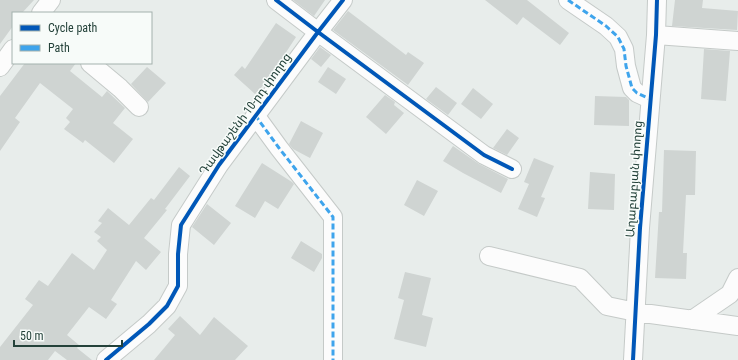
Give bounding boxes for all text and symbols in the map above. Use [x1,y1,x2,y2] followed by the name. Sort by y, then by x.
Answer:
[12,12,152,64] legend
[48,21,98,35] text: Cycle path
[48,41,70,55] text: Path
[196,50,294,178] street label: Դավթաշենի 10-րդ փողոց
[623,120,645,238] street label: Աղաբաբյան փողոց
[14,322,122,348] scale bar
[20,329,44,343] text: 50 m

